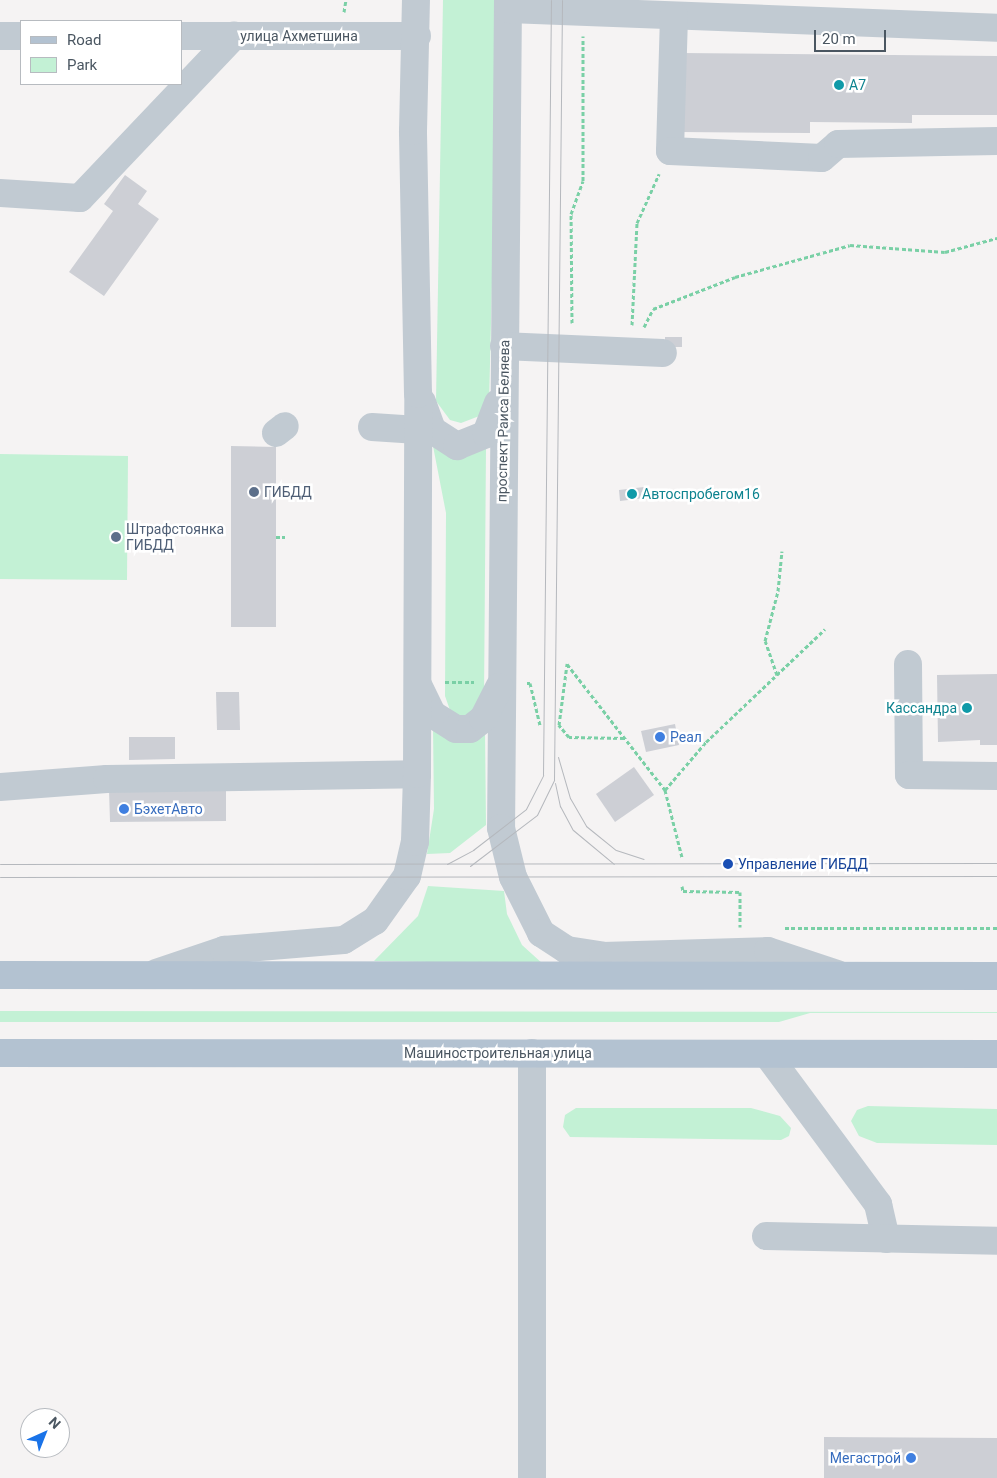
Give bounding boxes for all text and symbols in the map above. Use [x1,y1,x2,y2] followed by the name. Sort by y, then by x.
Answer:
[20,20,182,85] legend
[817,20,890,52] scale bar
[240,28,358,44] street label: улица Ахметшина
[822,30,856,48] text: 20 m
[67,31,101,49] text: Road
[67,56,97,74] text: Park
[849,77,866,93] place label: А7
[833,79,845,91] marker: А7
[493,340,513,502] street label: проспект Раиса Беляева
[264,484,312,500] place label: ГИБДД
[248,486,260,498] marker: ГИБДД
[642,486,760,502] place label: Автоспробегом16
[626,488,638,500] marker: Автоспробегом16
[126,521,224,554] place label: Штрафстоянка ГИБДД
[110,531,122,543] marker: Штрафстоянка ГИБДД
[886,700,957,716] place label: Кассандра
[961,702,973,714] marker: Кассандра
[670,729,702,745] place label: Реал
[654,731,666,743] marker: Реал
[134,801,203,817] place label: БэхетАвто
[118,803,130,815] marker: БэхетАвто
[738,856,868,872] place label: Управление ГИБДД
[722,858,734,870] marker: Управление ГИБДД
[404,1045,592,1061] street label: Машиностроительная улица
[20,1408,70,1458] north arrow
[46,1414,64,1432] text: N
[830,1450,901,1466] place label: Мегастрой
[905,1452,917,1464] marker: Мегастрой

